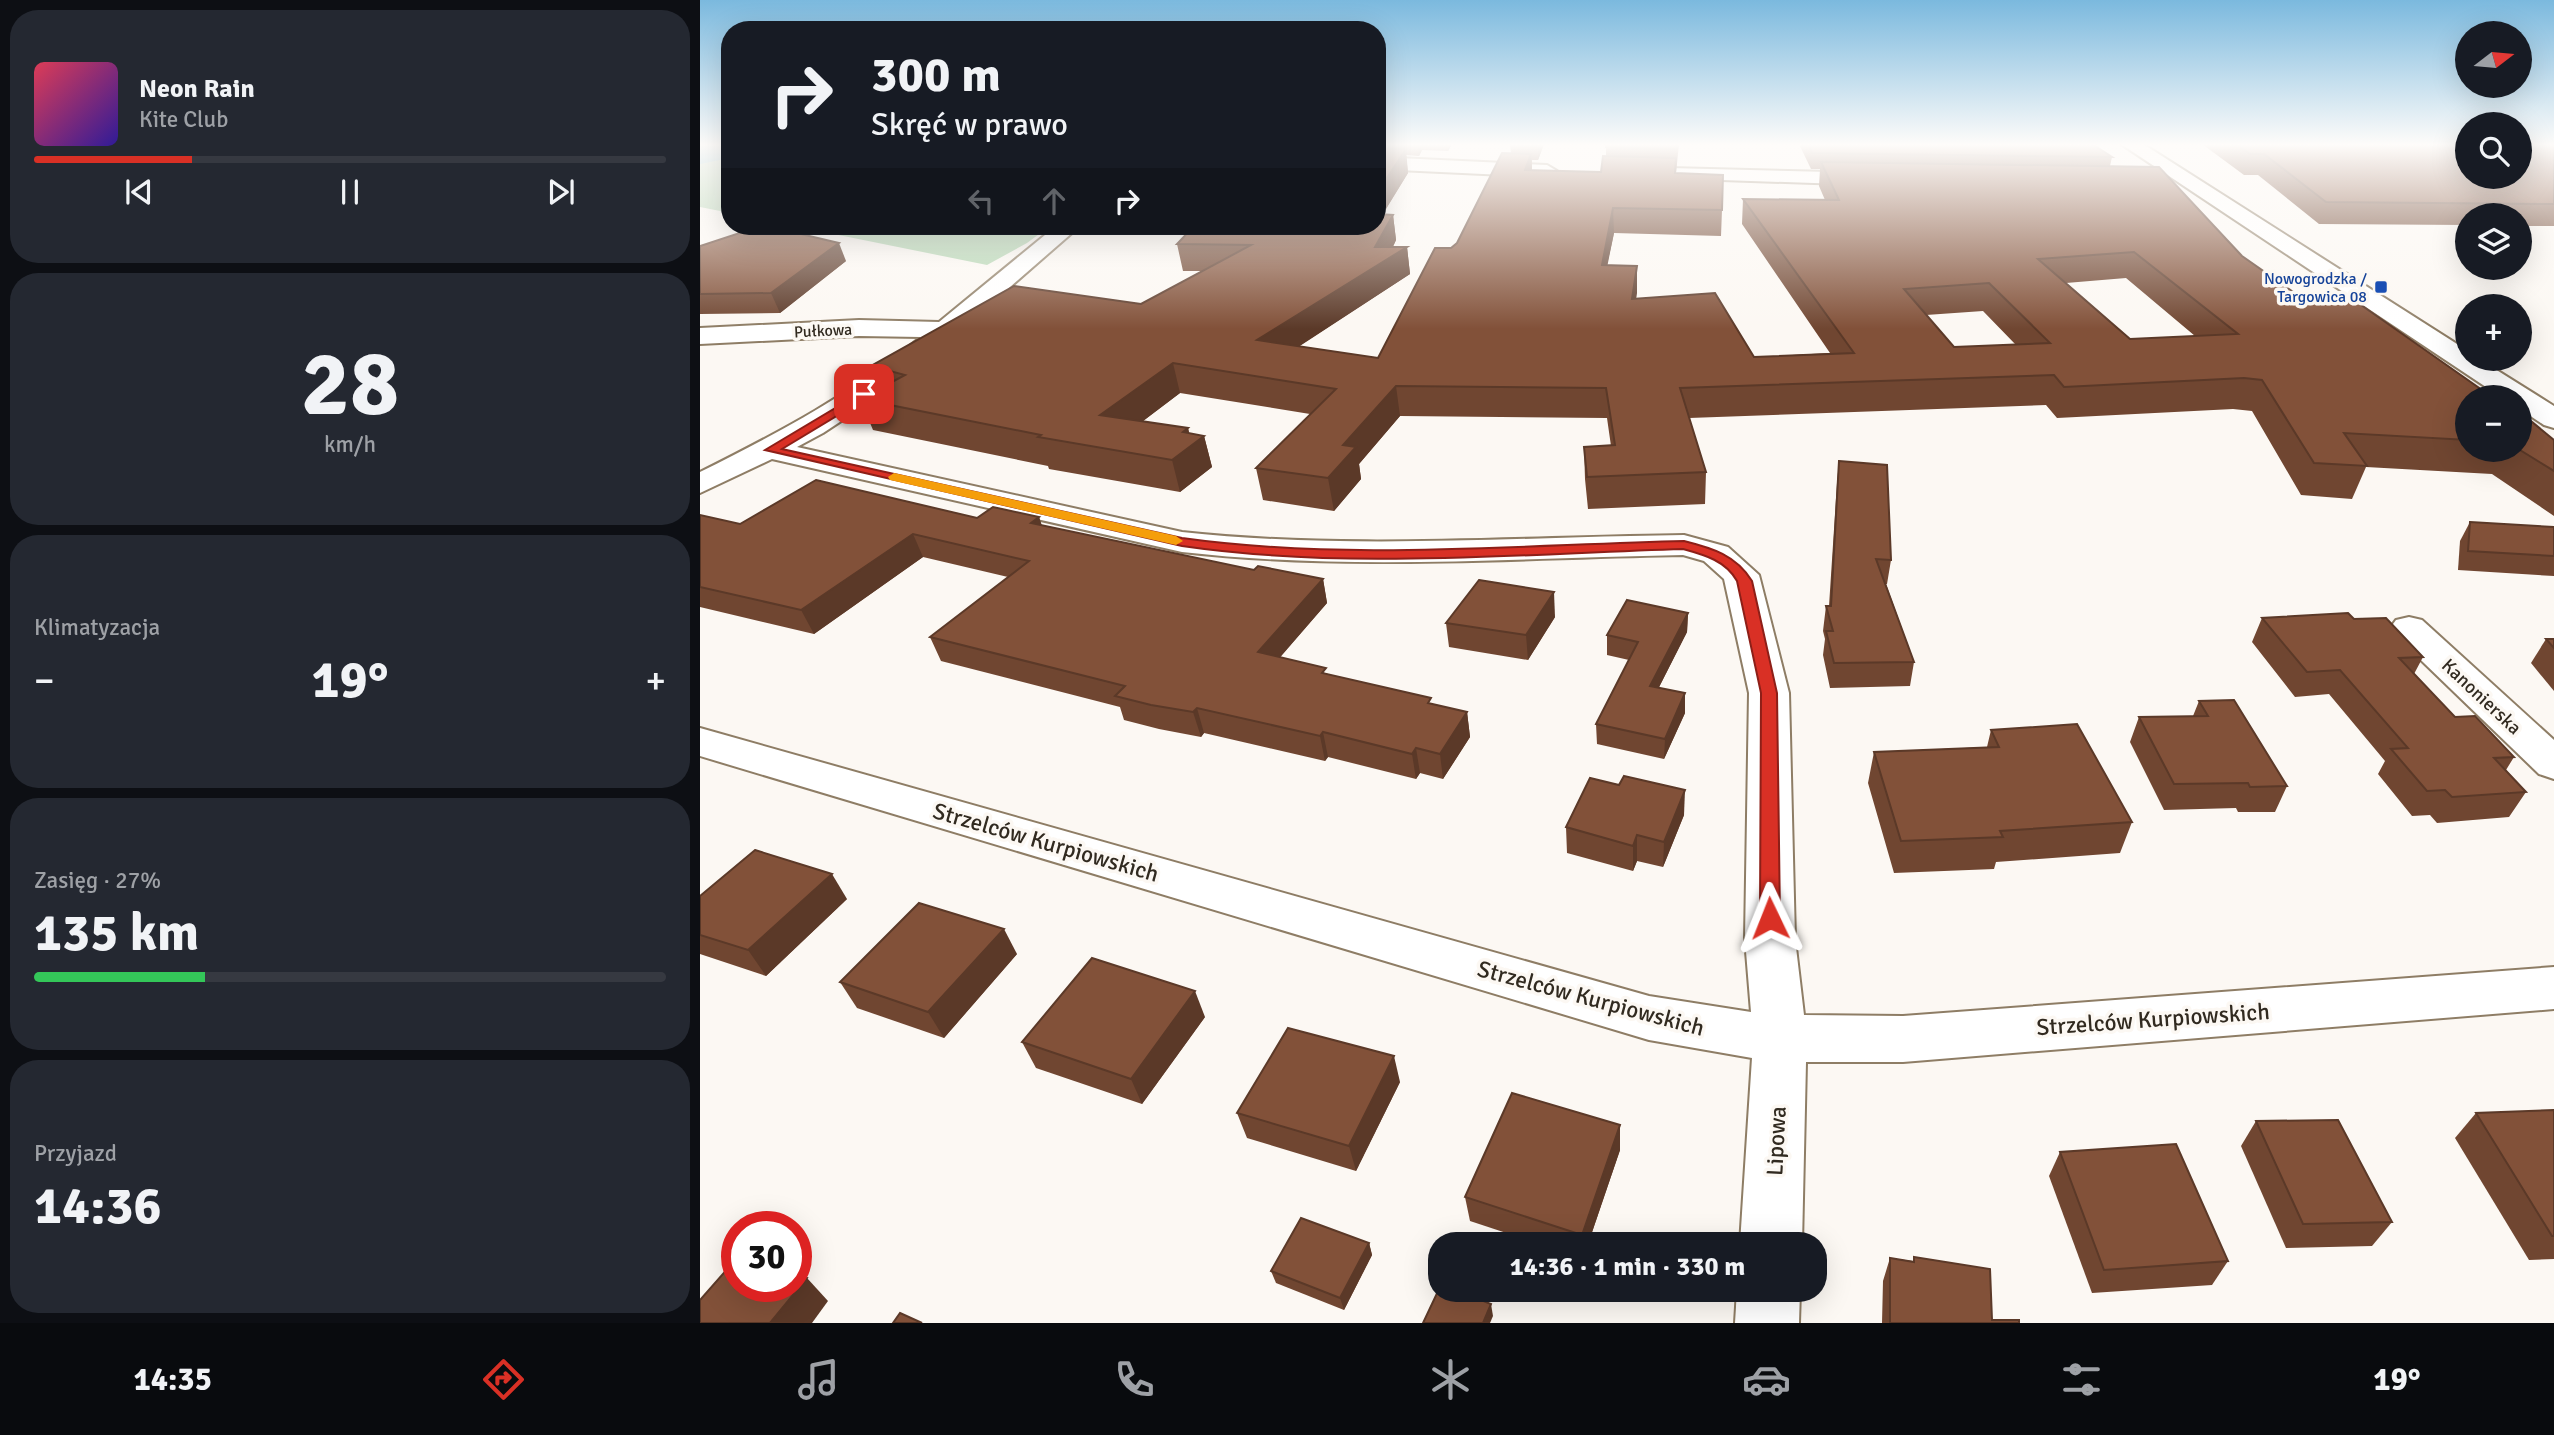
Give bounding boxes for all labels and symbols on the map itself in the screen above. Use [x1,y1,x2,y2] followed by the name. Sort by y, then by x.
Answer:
[2455,21,2532,98] north arrow
[2264,269,2367,307] place label: Nowogrodzka / Targowica 08
[2373,279,2389,295] marker: Nowogrodzka / Targowica 08
[793,319,853,343] street label: Pułkowa
[834,364,894,424] pin
[2436,654,2526,740] street label: Kanonierska
[930,796,1162,889] street label: Strzelców Kurpiowskich
[1733,881,1807,955] position arrow
[1474,954,1708,1043] street label: Strzelców Kurpiowskich
[2035,997,2271,1042] street label: Strzelców Kurpiowskich
[1760,1105,1793,1177] street label: Lipowa
[721,1211,812,1302] speed limit sign: 30

